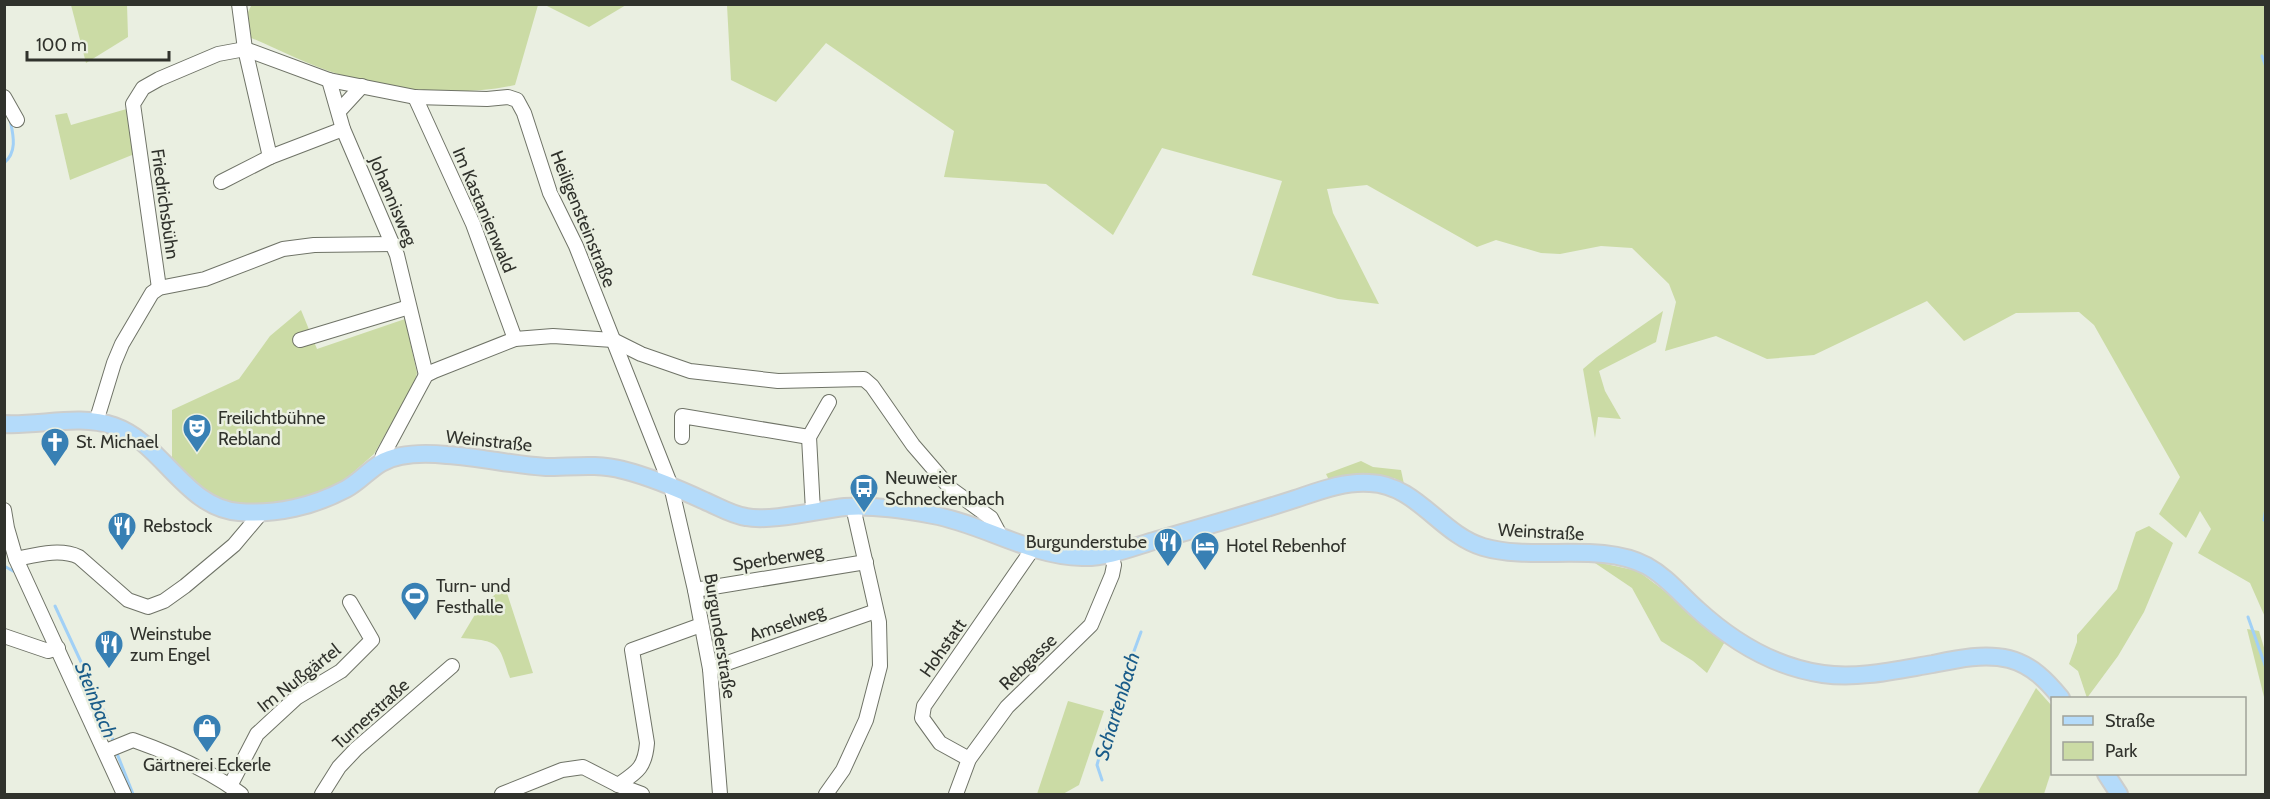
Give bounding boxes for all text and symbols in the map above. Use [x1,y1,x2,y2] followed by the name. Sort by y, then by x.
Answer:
[27,24,170,62] scale bar
[36,34,87,56] text: 100 m
[448,144,520,276] street label: Im Kastanienwald
[146,147,184,261] street label: Friedrichsbühn
[546,147,620,291] street label: Heiligensteinstraße
[364,152,422,250] street label: Johannisweg
[218,407,325,450] place label: Freilichtbühne Rebland
[181,412,213,454] theatre icon: Freilichtbühne Rebland
[39,426,71,468] church icon: St. Michael
[445,426,533,456] street label: Weinstraße
[76,431,159,453] place label: St. Michael
[885,467,1004,510] place label: Neuweier Schneckenbach
[848,472,880,514] bus stop icon: Neuweier Schneckenbach
[106,510,138,552] restaurant icon: Rebstock
[143,515,213,537] place label: Rebstock
[1497,519,1585,545] street label: Weinstraße
[1152,526,1184,568] restaurant icon: Burgunderstube
[1189,530,1221,572] hotel icon: Hotel Rebenhof
[1026,531,1147,553] place label: Burgunderstube
[1226,535,1346,557] place label: Hotel Rebenhof
[731,540,826,576] street label: Sperberweg
[699,572,741,700] street label: Burgunderstraße
[436,575,510,618] place label: Turn- und Festhalle
[399,580,431,622] sports icon: Turn- und Festhalle
[746,599,829,646] street label: Amselweg
[915,615,971,681] street label: Hohstatt
[130,623,212,666] place label: Weinstube zum Engel
[93,628,125,670] restaurant icon: Weinstube zum Engel
[995,629,1061,695] street label: Rebgasse
[253,638,345,717] street label: Im Nußgärtel
[1089,649,1145,763] water label: Schartenbach
[70,658,122,742] water label: Steinbach
[328,674,414,754] street label: Turnerstraße
[2051,697,2246,775] legend
[2105,710,2155,732] text: Straße
[191,712,223,754] shop icon: Gärtnerei Eckerle
[2105,740,2138,762] text: Park
[143,754,271,776] place label: Gärtnerei Eckerle

